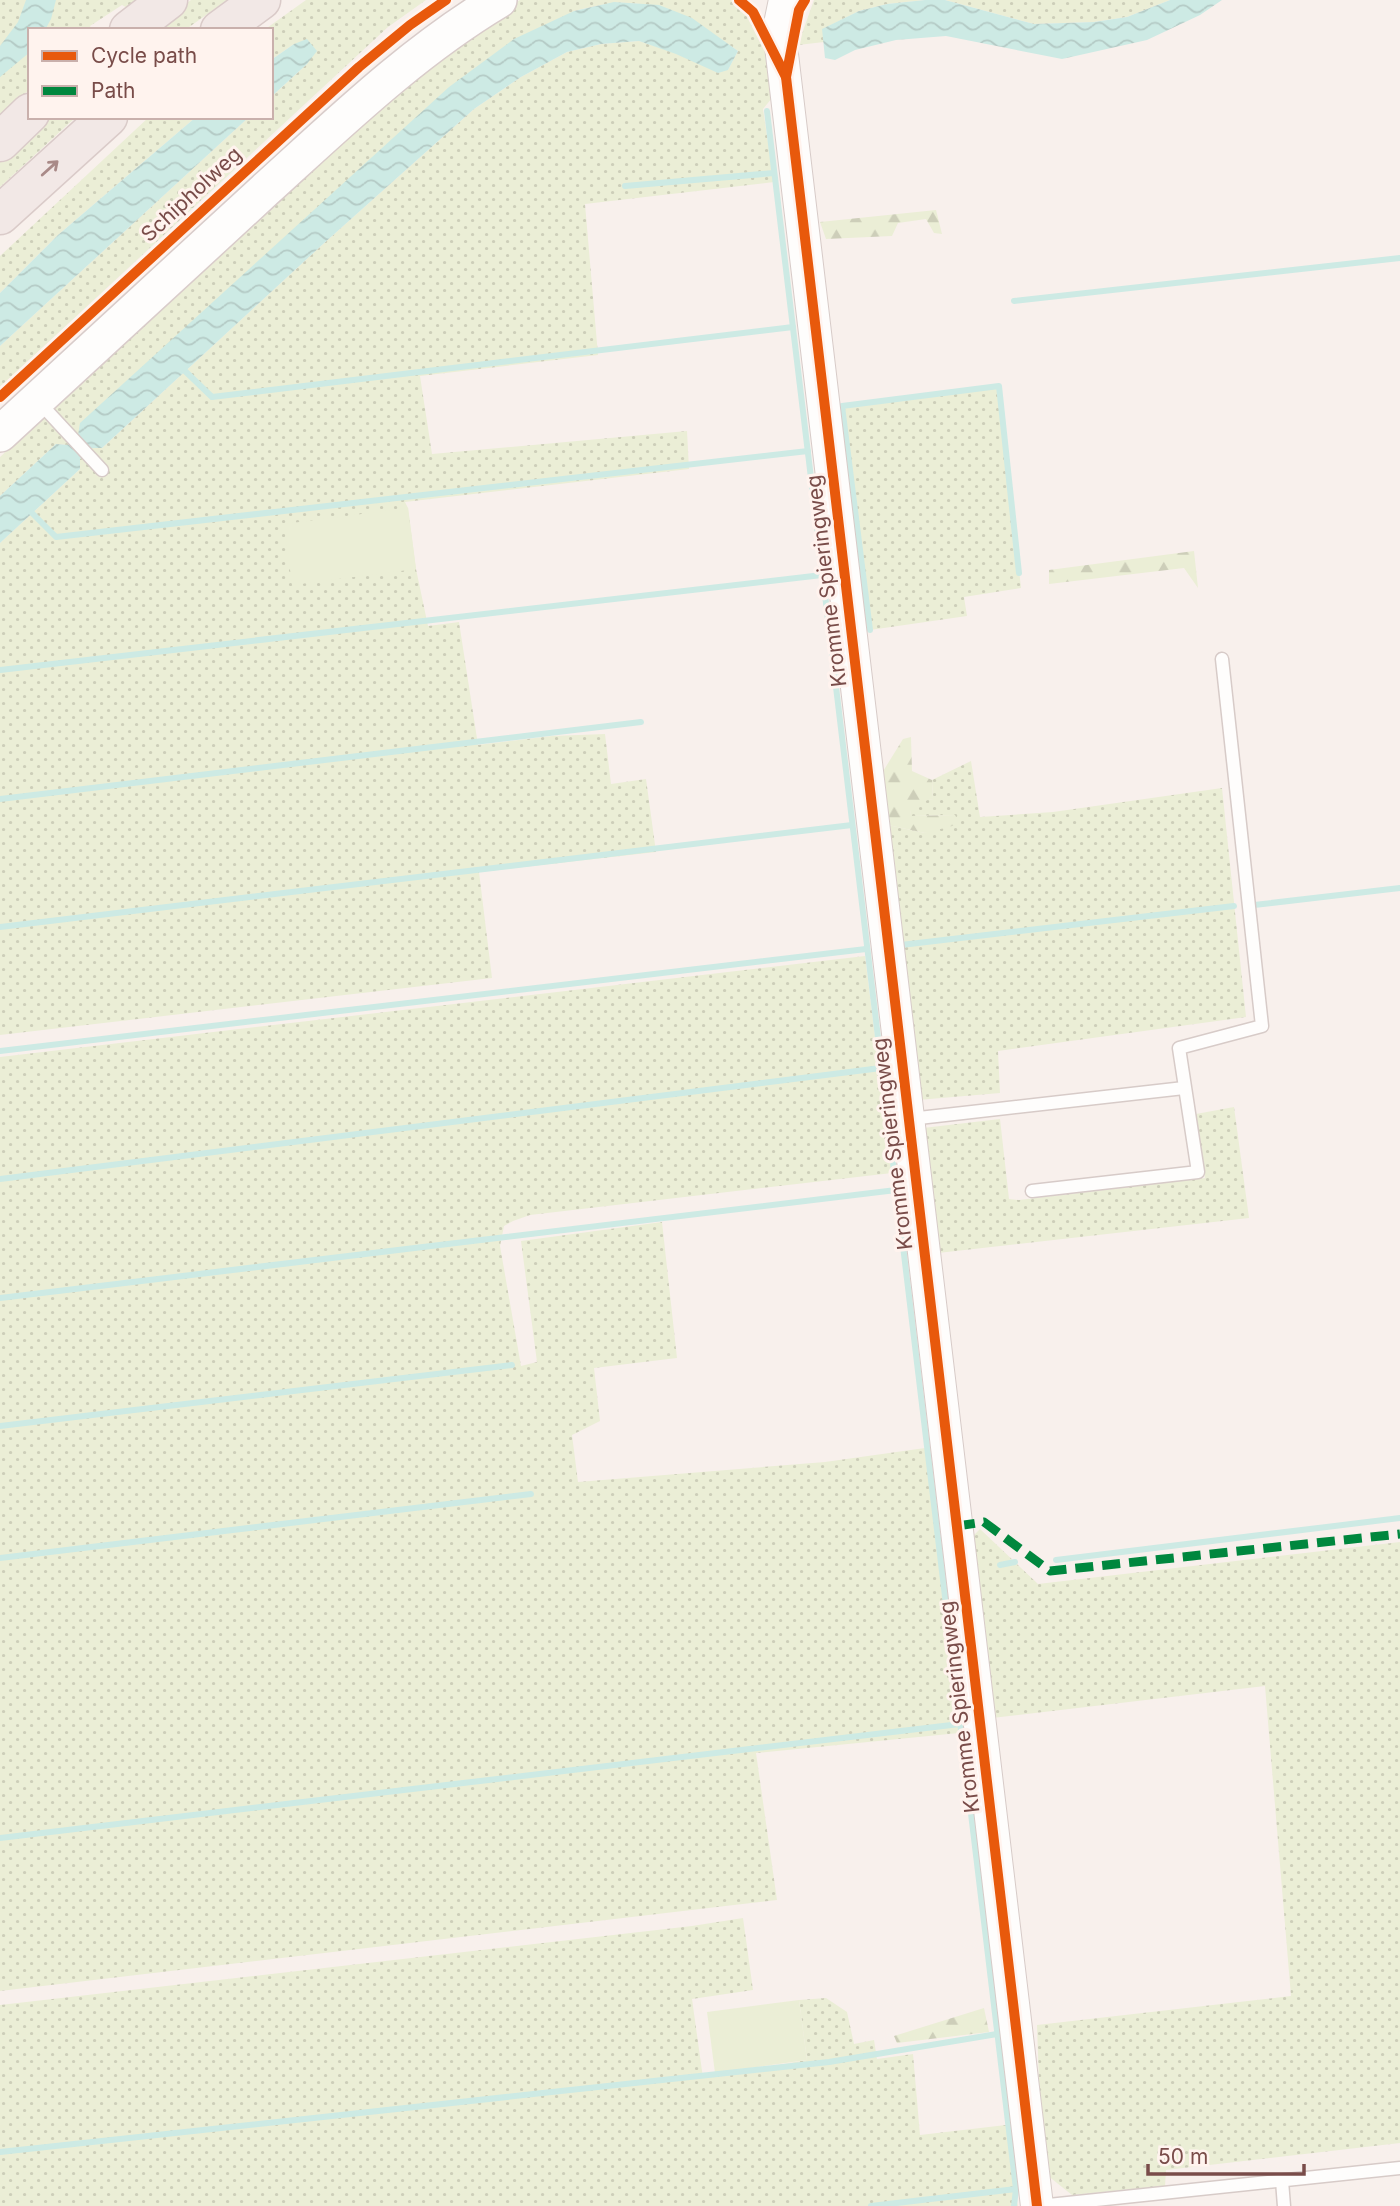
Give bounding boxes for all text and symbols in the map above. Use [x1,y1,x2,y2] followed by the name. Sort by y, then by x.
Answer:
[28,28,273,119] legend
[91,43,197,68] text: Cycle path
[91,78,136,103] text: Path
[136,141,246,247] street label: Schipholweg
[41,160,59,176] one-way arrow
[801,474,851,688] street label: Kromme Spieringweg
[867,1037,917,1251] street label: Kromme Spieringweg
[934,1600,984,1814] street label: Kromme Spieringweg
[1148,2132,1304,2176] scale bar
[1158,2144,1208,2169] text: 50 m

